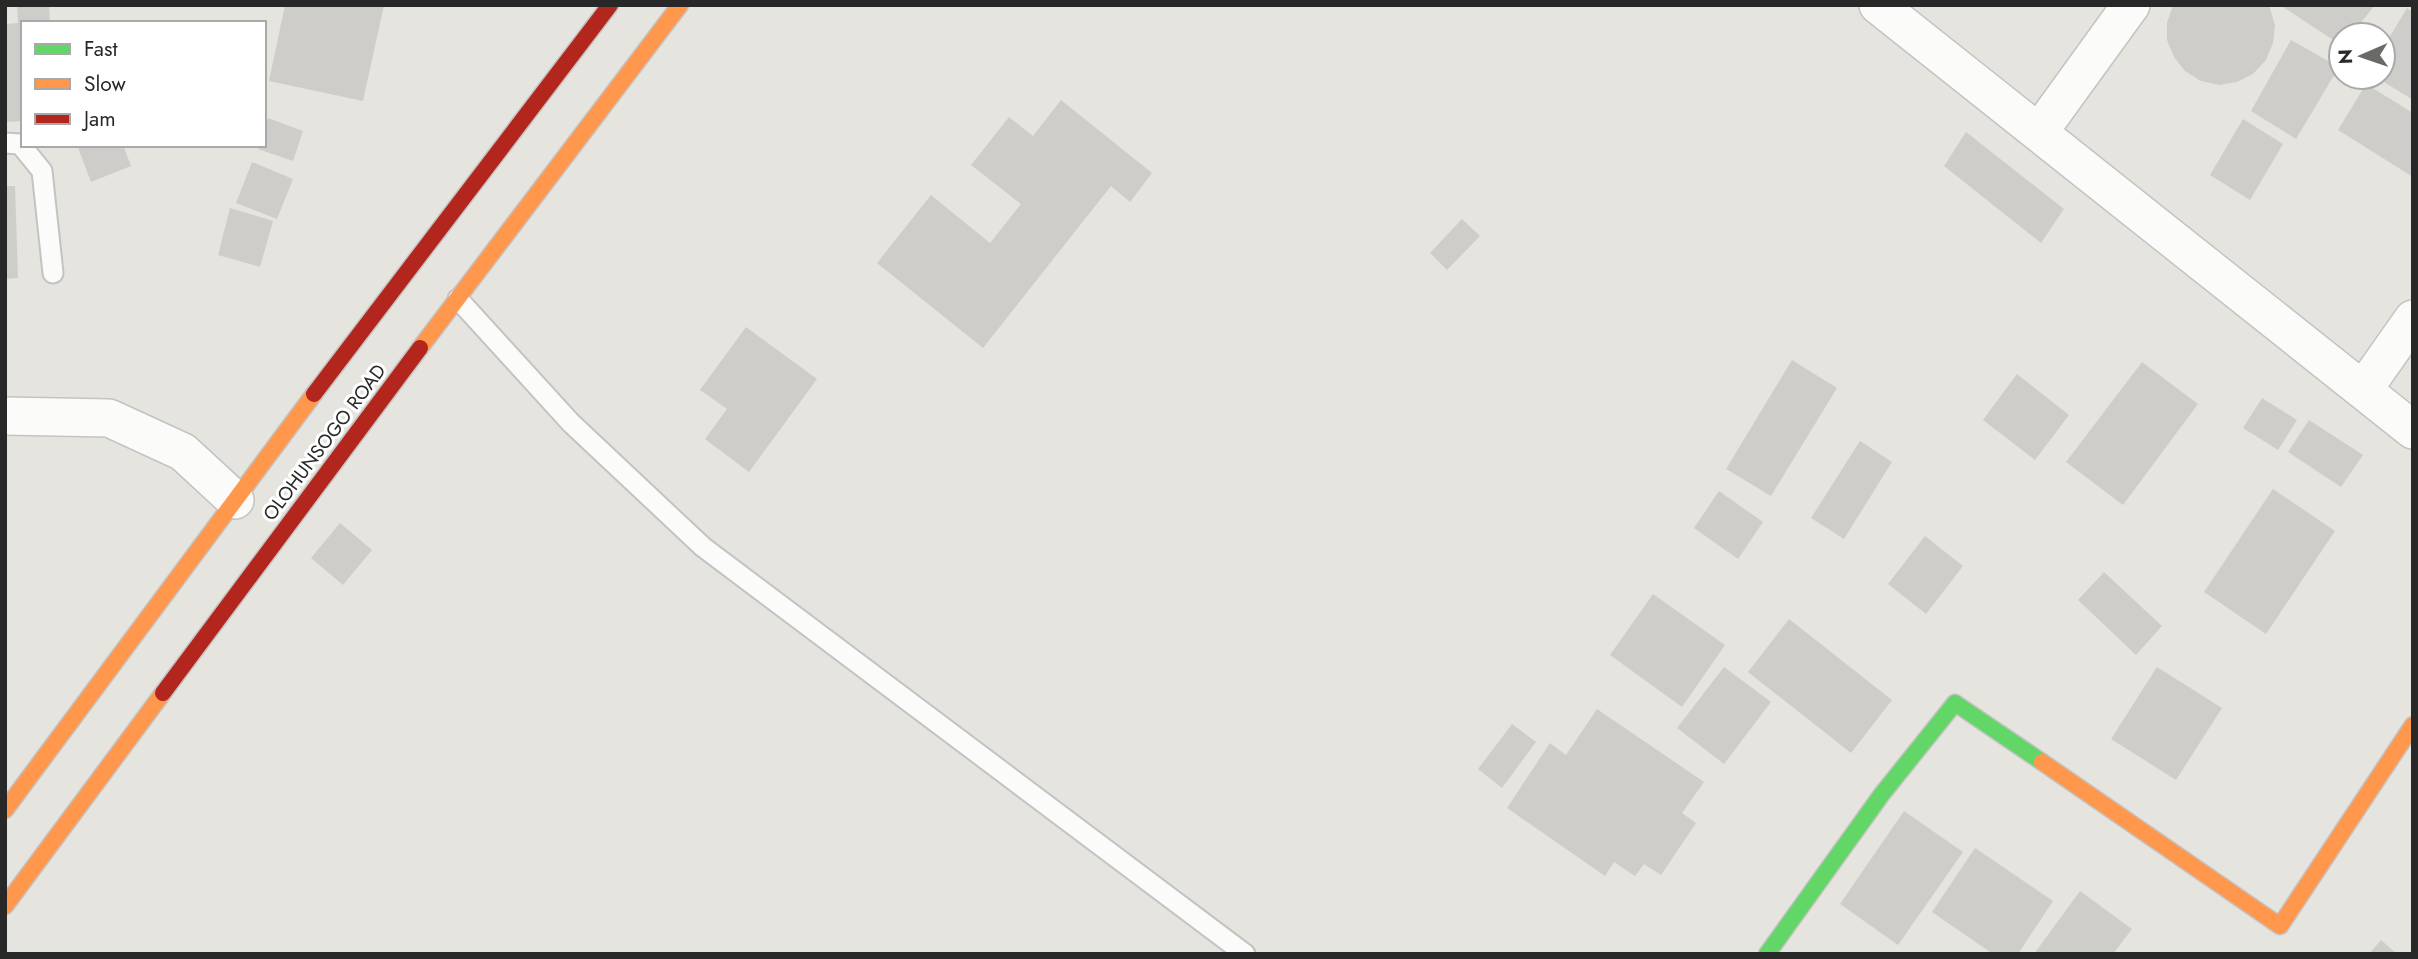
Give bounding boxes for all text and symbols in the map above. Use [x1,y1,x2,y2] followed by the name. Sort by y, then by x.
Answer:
[21,21,266,147] legend
[2327,21,2397,91] north arrow
[84,34,117,64] text: Fast
[2332,49,2359,65] text: N
[84,69,126,99] text: Slow
[81,104,116,134] text: Jam
[257,358,392,526] street label: OLOHUNSOGO ROAD

